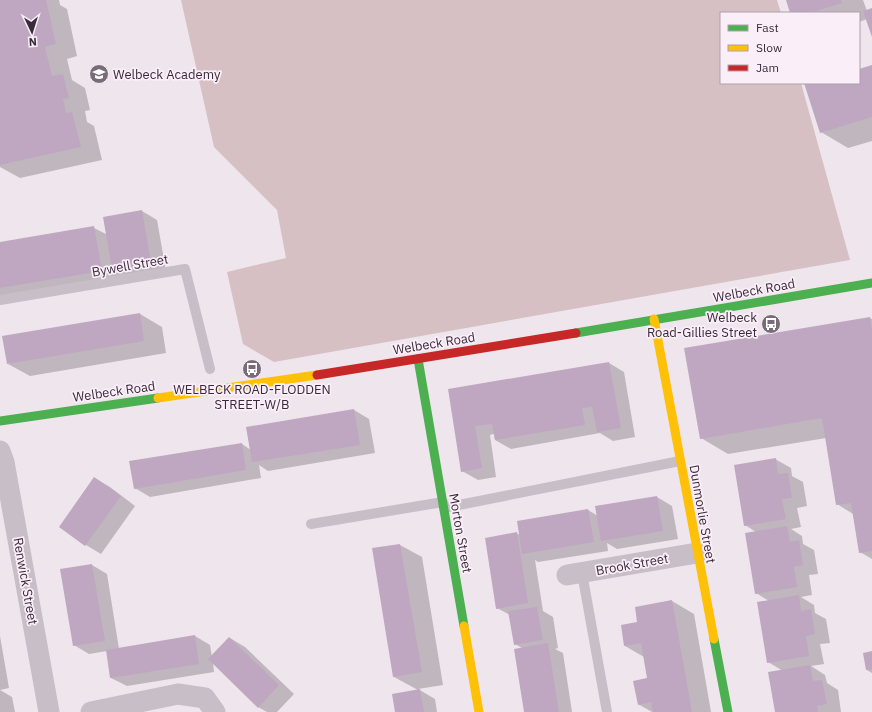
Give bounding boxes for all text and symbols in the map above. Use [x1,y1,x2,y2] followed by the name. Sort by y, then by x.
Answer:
[12,12,52,52] north arrow
[720,12,860,84] legend
[756,20,779,35] text: Fast
[28,35,37,49] text: N
[756,40,782,55] text: Slow
[756,60,779,75] text: Jam
[88,63,110,85] school or university icon: Welbeck Academy
[113,66,221,83] place label: Welbeck Academy
[90,250,170,281] street label: Bywell Street
[712,275,796,306] street label: Welbeck Road
[647,309,757,341] place label: Welbeck Road-Gillies Street
[760,313,782,335] bus stop icon: Welbeck Road-Gillies Street
[392,329,476,358] street label: Welbeck Road
[241,358,263,380] bus stop icon: WELBECK ROAD-FLODDEN STREET-W/B
[72,377,156,406] street label: Welbeck Road
[173,381,331,413] place label: WELBECK ROAD-FLODDEN STREET-W/B
[685,464,720,565] street label: Dunmorlie Street
[445,492,476,574] street label: Morton Street
[10,536,42,626] street label: Renwick Street
[594,550,670,579] street label: Brook Street

